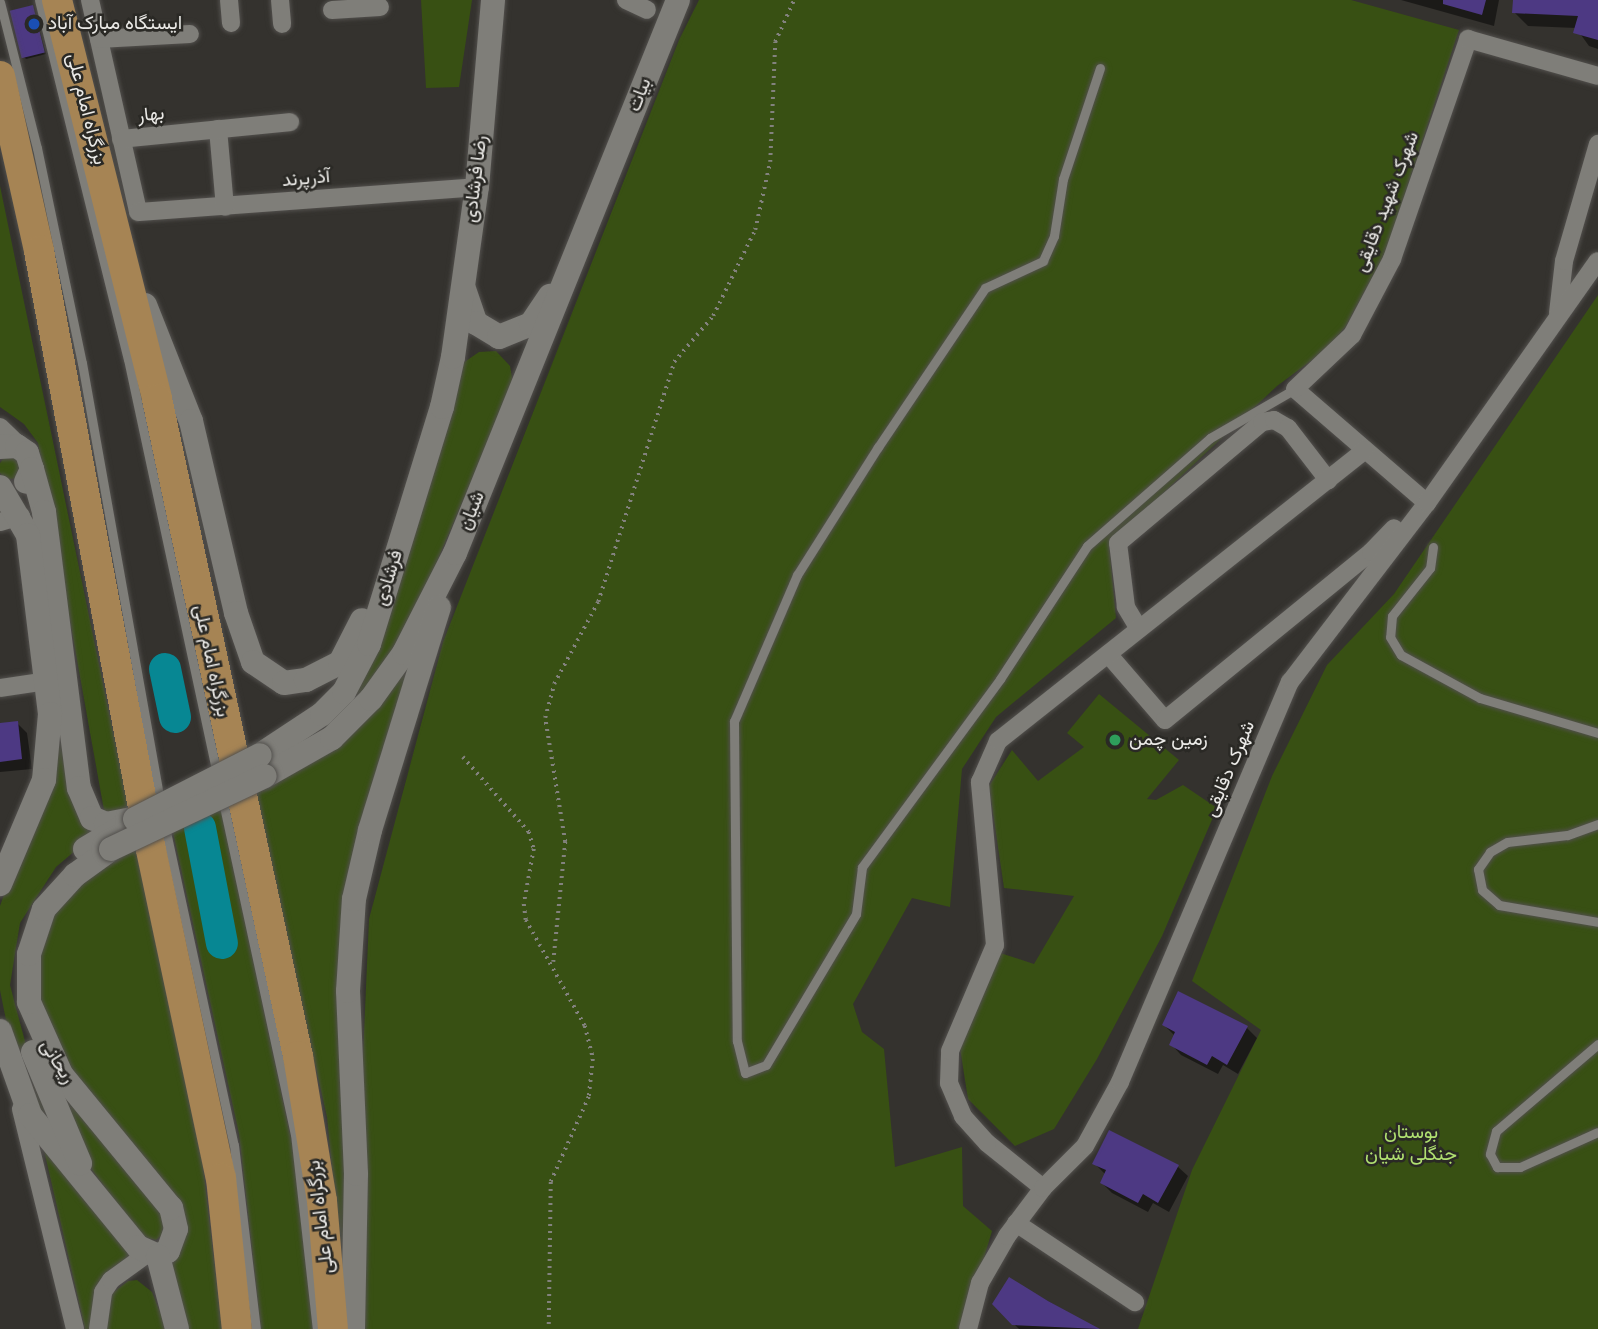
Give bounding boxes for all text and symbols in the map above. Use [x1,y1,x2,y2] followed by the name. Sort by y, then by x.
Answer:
[48,13,182,35] place label: ایستگاه مبارک آباد
[26,16,42,32] marker: ایستگاه مبارک آباد
[61,51,111,167] street label: بزرگراه امام علی
[623,75,657,115] street label: بیات
[137,102,165,128] street label: بهار
[1350,129,1424,275] street label: شهرک شهید دقایقی
[459,134,493,224] street label: رضا فرشادی
[281,166,331,192] street label: آذرپرند
[454,488,490,534] street label: شیان
[370,547,408,609] street label: فرشادی
[188,603,234,719] street label: بزرگراه امام علی
[1200,718,1260,820] street label: شهرک دقایقی
[1129,729,1208,751] place label: زمین چمن
[1107,732,1123,748] marker: زمین چمن
[35,1036,79,1088] street label: ریحانی
[1365,1122,1457,1166] park label: بوستان جنگلی شیان
[303,1159,339,1275] street label: بزرگراه امام علی

